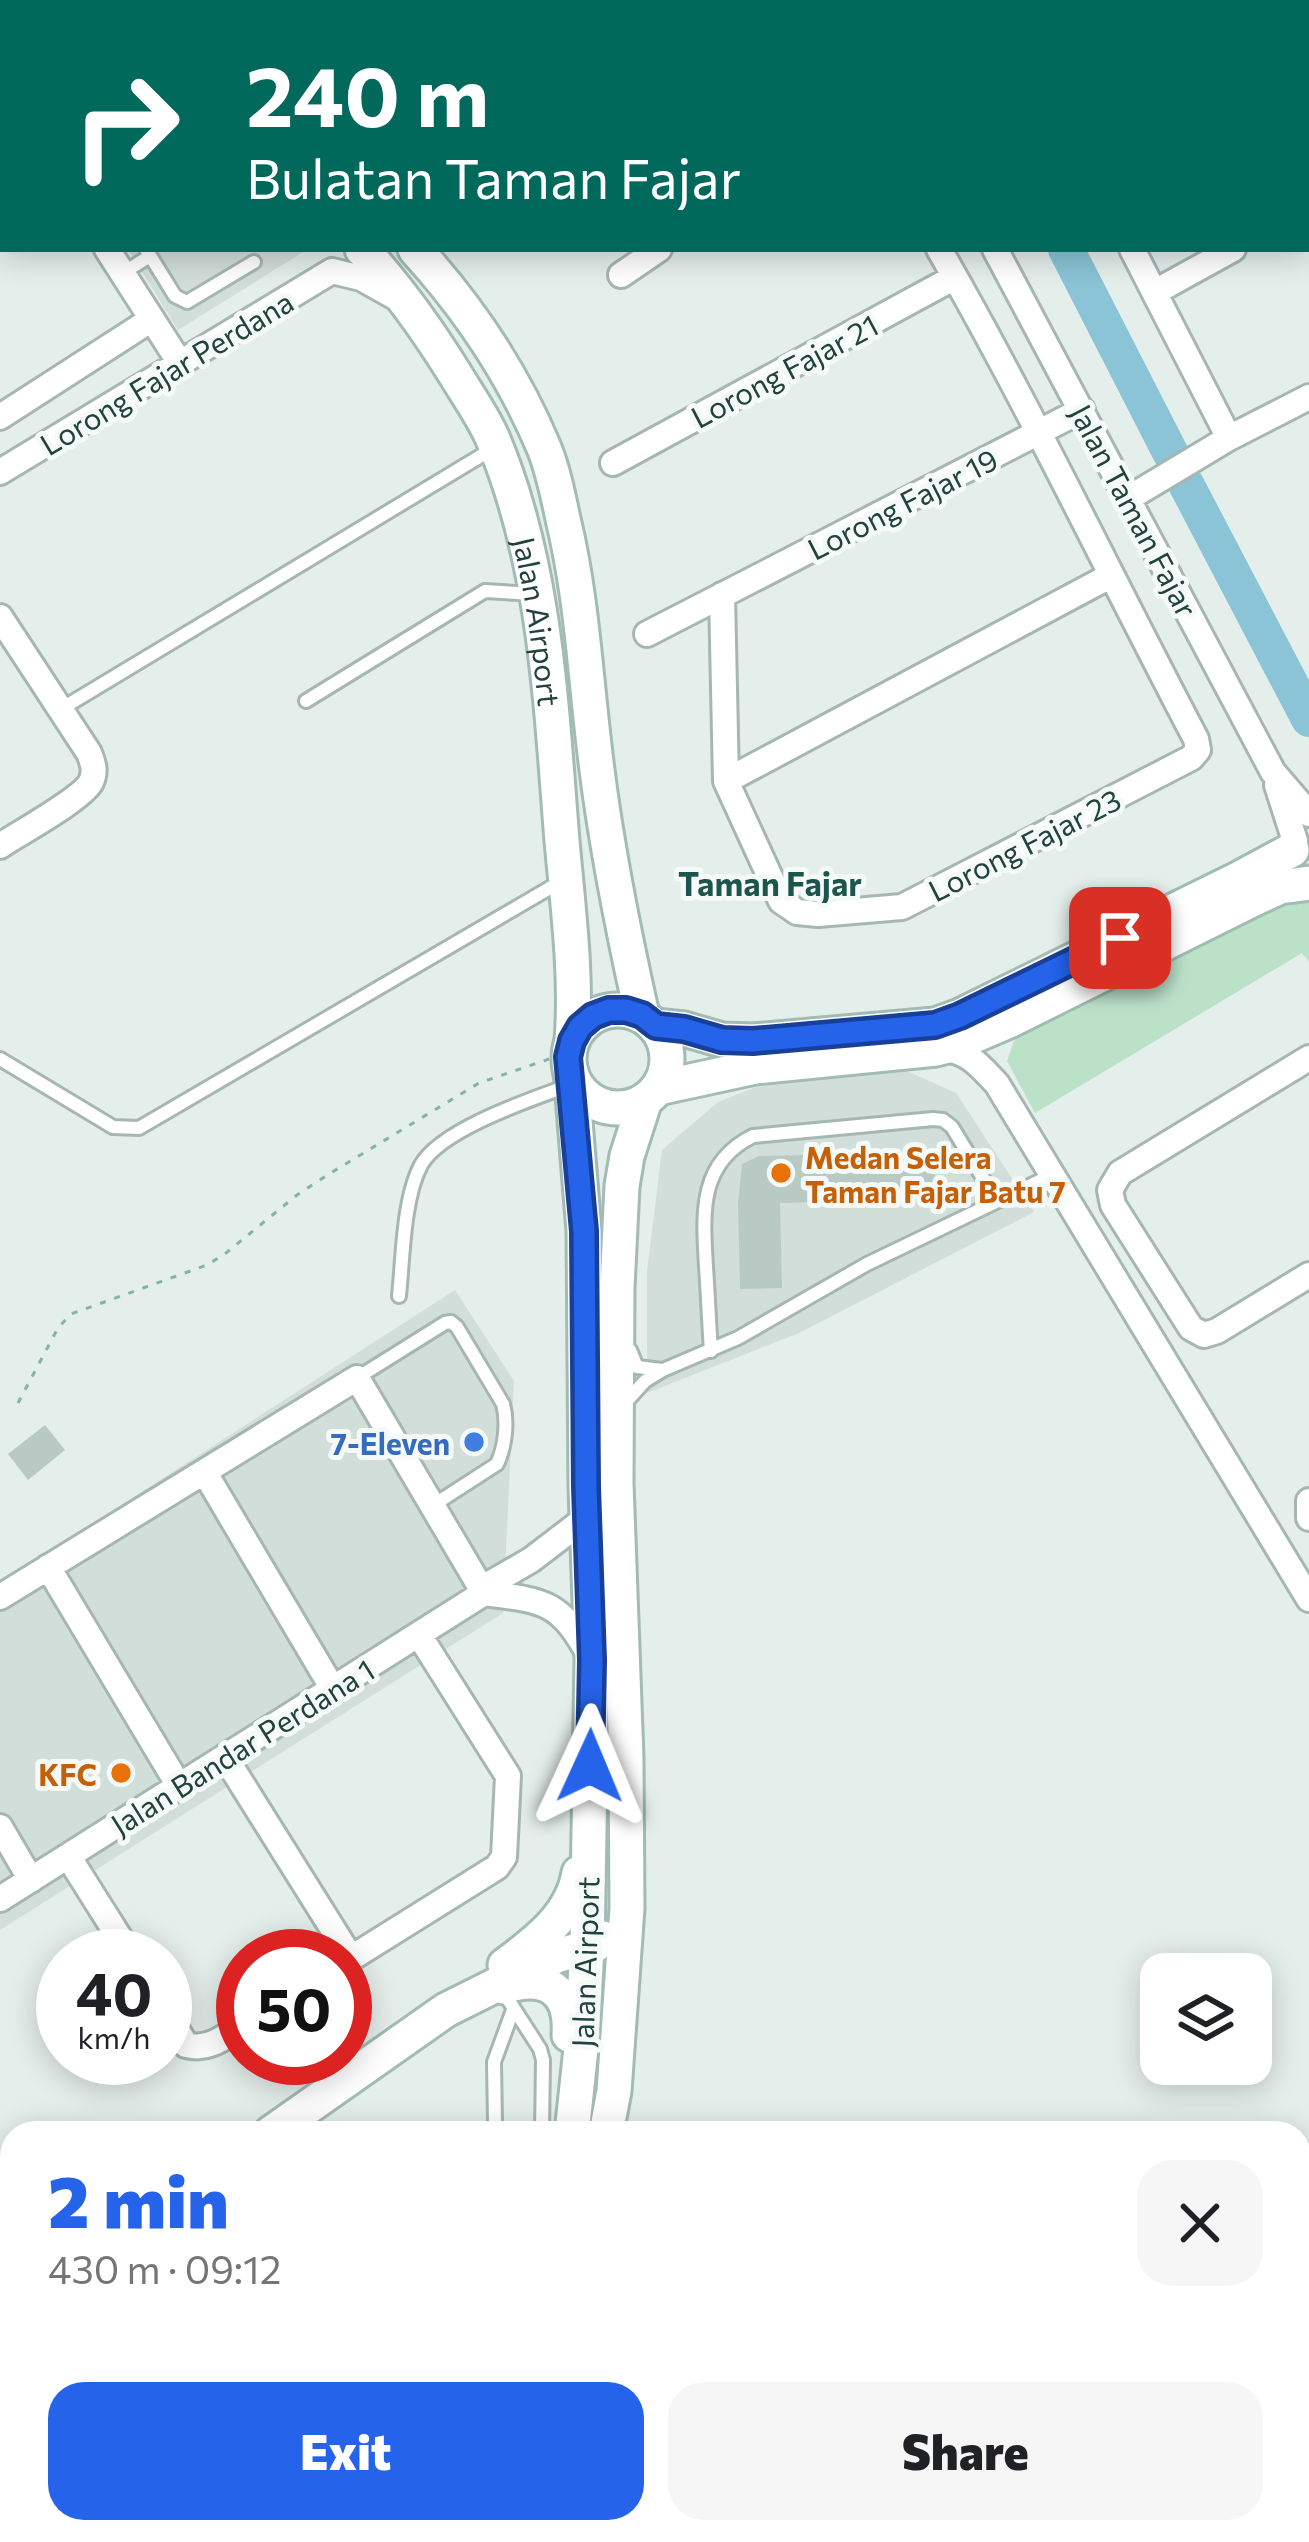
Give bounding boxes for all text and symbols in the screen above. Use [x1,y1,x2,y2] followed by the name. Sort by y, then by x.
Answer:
[246,42,489,144] text: 240 m
[48,48,204,204] icon: right
[246,144,741,210] text: Bulatan Taman Fajar
[33,282,299,462] street label: Lorong Fajar Perdana
[684,305,884,435] street label: Lorong Fajar 21
[1063,397,1207,623] street label: Jalan Taman Fajar
[801,439,1003,567] street label: Lorong Fajar 19
[507,533,570,708] street label: Jalan Airport
[922,780,1126,908] street label: Lorong Fajar 23
[678,862,862,903] district label: Taman Fajar
[1069,887,1171,989] pin
[1087,905,1153,971] icon: arrive
[805,1138,1066,1209] place label: Medan Selera Taman Fajar Batu 7
[768,1160,794,1186] marker: Medan Selera Taman Fajar Batu 7
[331,1424,450,1461] place label: 7-Eleven
[461,1429,487,1455] marker: 7-Eleven
[103,1650,381,1842] street label: Jalan Bandar Perdana 1
[527,1703,653,1829] position arrow
[38,1755,97,1792] place label: KFC
[108,1760,134,1786] marker: KFC
[563,1876,605,2048] street label: Jalan Airport
[216,1929,372,2085] speed limit sign: 50
[1140,1953,1272,2085] map controls
[1140,1953,1272,2085] button: layers
[76,1955,152,2028] text: 40
[78,2018,150,2055] text: km/h
[48,2155,229,2243] text: 2 min
[1137,2160,1263,2286] button: close
[48,2244,281,2292] text: 430 m · 09:12
[48,2382,644,2520] button: Exit
[668,2382,1263,2520] button: Share

